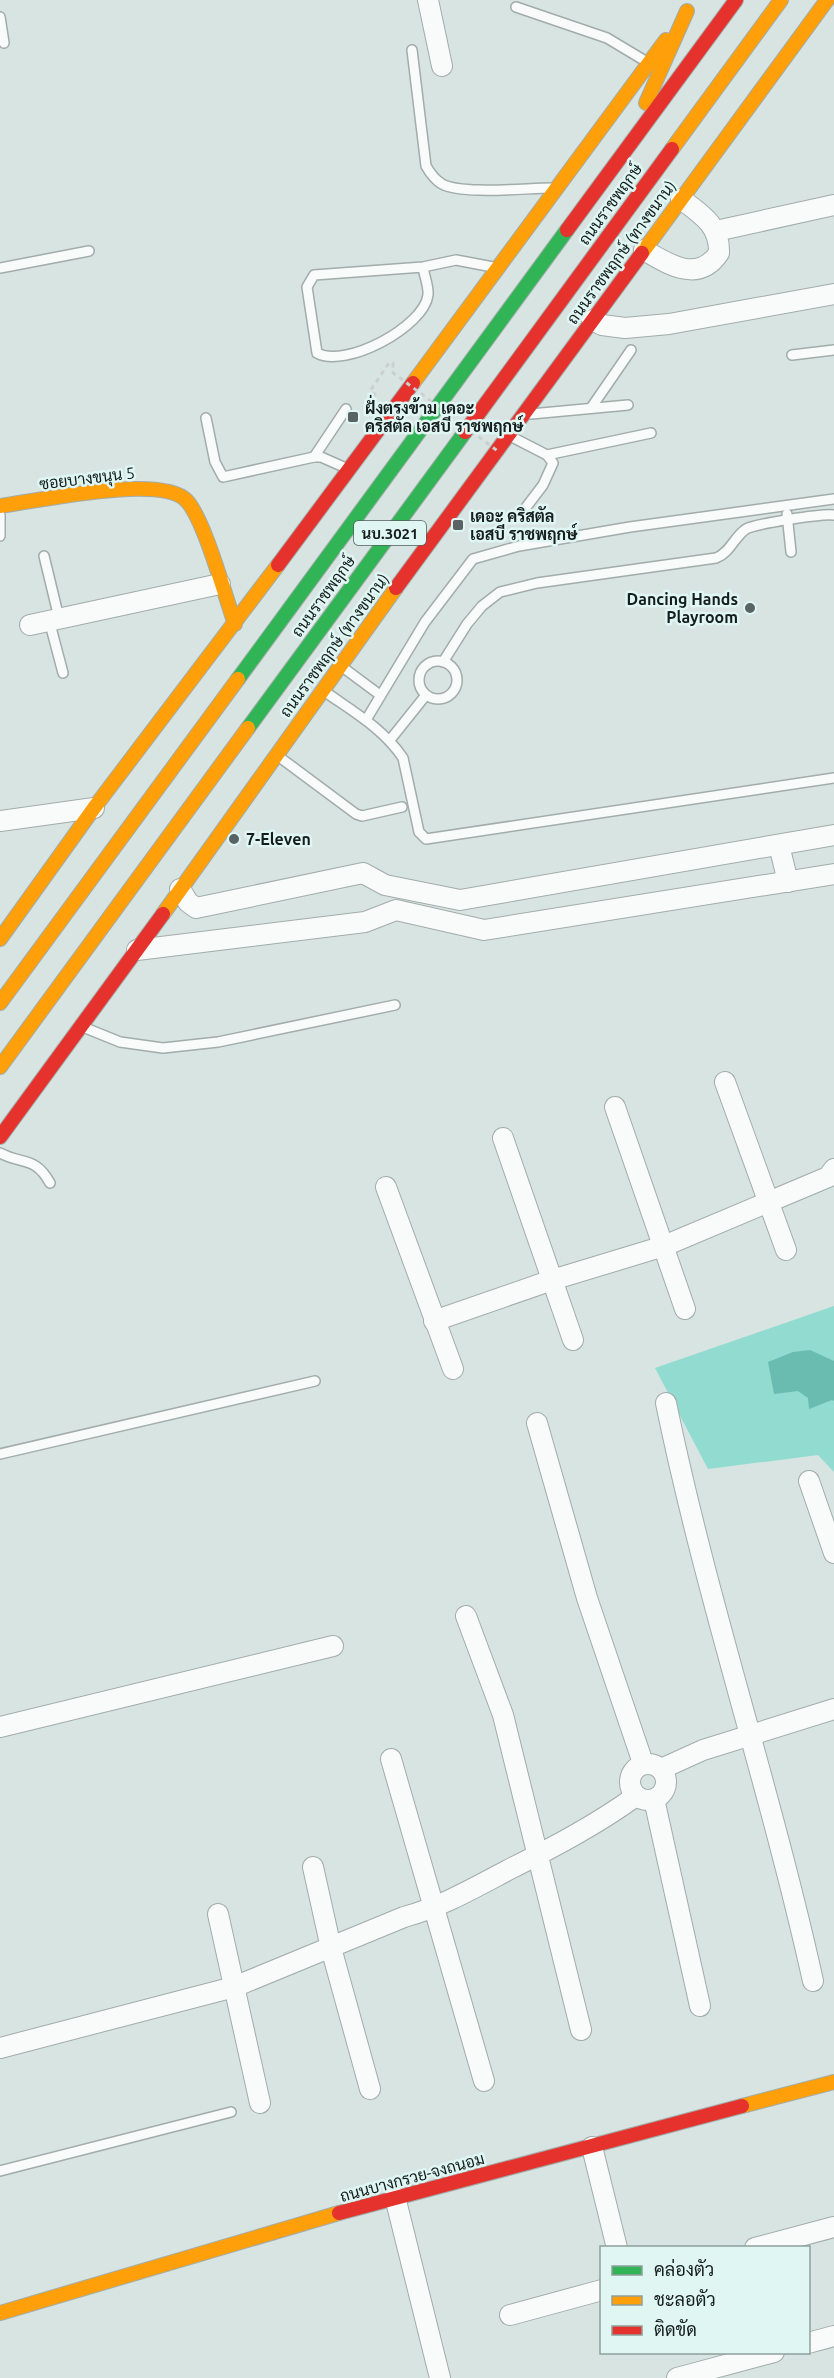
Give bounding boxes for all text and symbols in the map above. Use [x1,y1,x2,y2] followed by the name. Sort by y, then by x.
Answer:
[572,158,646,249] street label: ถนนราชพฤกษ์
[561,175,680,328] street label: ถนนราชพฤกษ์ (ทางขนาน)
[365,394,524,436] place label: ฝั่งตรงข้าม เดอะ คริสตัล เอสบี ราชพฤกษ์
[346,410,360,424] marker: ฝั่งตรงข้าม เดอะ คริสตัล เอสบี ราชพฤกษ์
[38,463,136,496] street label: ซอยบางขนุน 5
[470,506,578,544] place label: เดอะ คริสตัล เอสบี ราชพฤกษ์
[451,518,465,532] marker: เดอะ คริสตัล เอสบี ราชพฤกษ์
[354,521,426,545] road number: นบ.3021
[285,550,359,641] street label: ถนนราชพฤกษ์
[274,568,393,721] street label: ถนนราชพฤกษ์ (ทางขนาน)
[627,590,738,626] place label: Dancing Hands Playroom
[743,601,757,615] marker: Dancing Hands Playroom
[246,830,311,848] place label: 7-Eleven
[227,832,241,846] marker: 7-Eleven
[338,2149,486,2205] street label: ถนนบางกรวย-จงถนอม
[600,2246,810,2354] legend
[654,2258,714,2279] text: คล่องตัว
[654,2289,716,2309] text: ชะลอตัว
[654,2319,697,2339] text: ติดขัด

